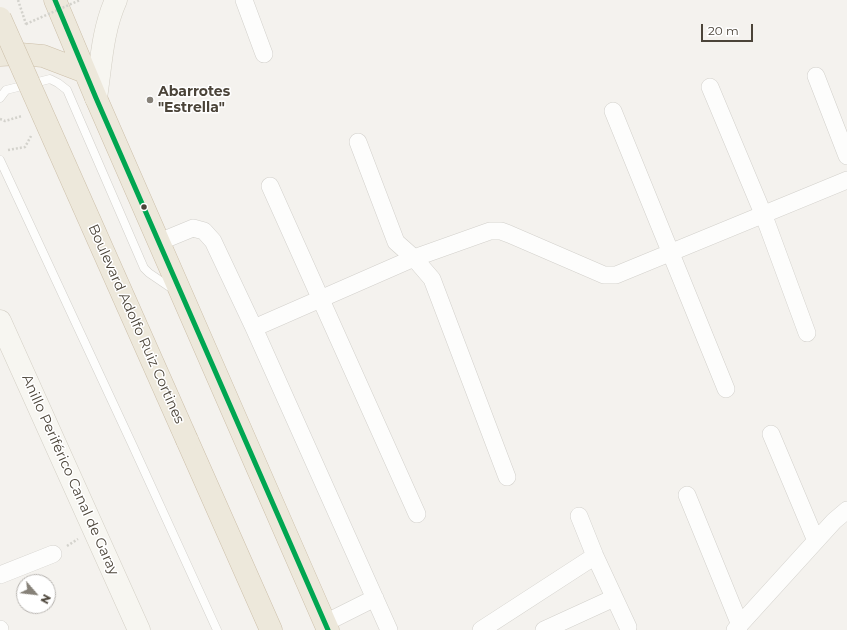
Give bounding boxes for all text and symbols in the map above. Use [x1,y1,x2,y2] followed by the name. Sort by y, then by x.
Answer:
[703,16,755,42] scale bar
[708,23,739,38] text: 20 m
[158,84,230,116] place label: Abarrotes "Estrella"
[145,95,155,105] marker: Abarrotes "Estrella"
[139,202,149,212] unlabelled marker
[84,222,188,426] street label: Boulevard Adolfo Ruiz Cortines
[18,372,122,578] street label: Anillo Periférico Canal de Garay
[16,574,56,614] north arrow
[37,592,54,606] text: N

